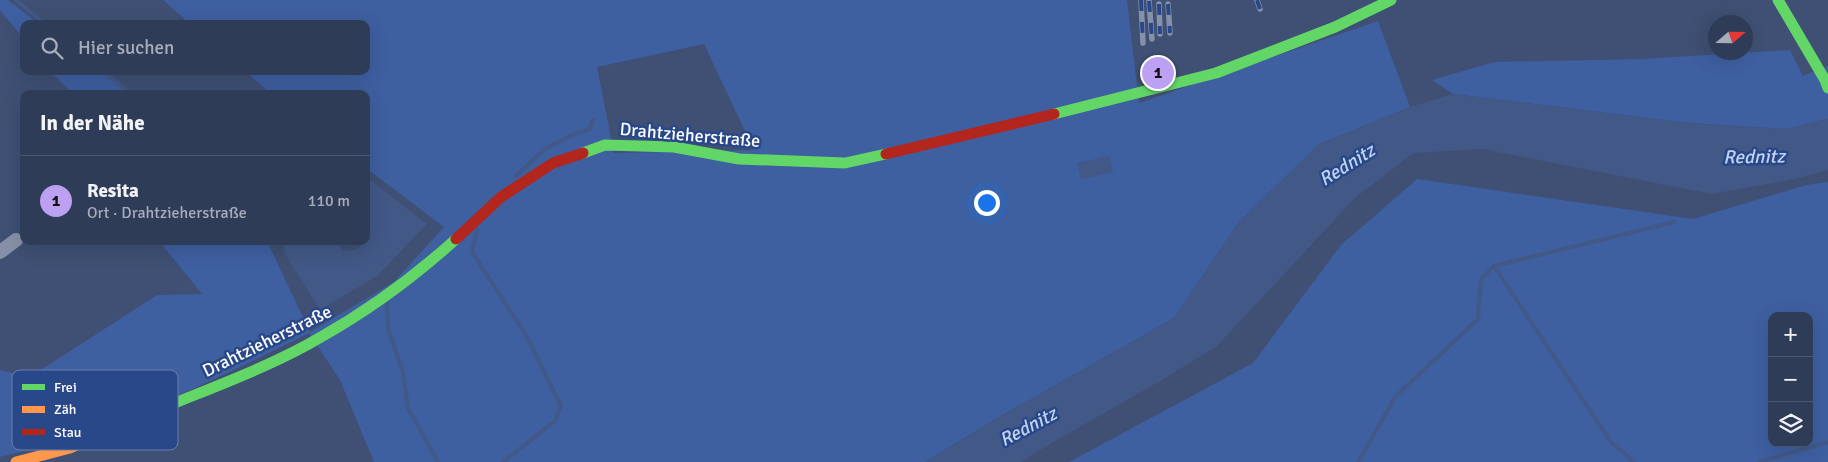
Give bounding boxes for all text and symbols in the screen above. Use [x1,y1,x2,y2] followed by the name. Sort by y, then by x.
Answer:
[1708,15,1753,60] north arrow
[20,20,370,75] search box
[38,34,66,62] icon: search
[78,36,174,60] text: Hier suchen
[1142,54,1174,92] pin: 1
[40,110,145,136] text: In der Nähe
[619,118,761,152] street label: Drahtzieherstraße
[1315,138,1381,191] water label: Rednitz
[1723,144,1786,170] water label: Rednitz
[87,179,139,203] text: Resita
[974,190,1000,216] your location
[52,191,60,211] text: 1
[308,191,350,211] text: 110 m
[87,203,247,223] text: Ort · Drahtzieherstraße
[199,300,335,382] street label: Drahtzieherstraße
[1768,312,1813,447] map controls
[1768,312,1813,357] button: +
[1768,357,1813,402] button: −
[12,370,178,450] legend
[54,379,77,396] text: Frei
[54,401,76,418] text: Zäh
[995,401,1062,452] water label: Rednitz
[1768,402,1813,447] button: layers
[54,424,81,441] text: Stau

